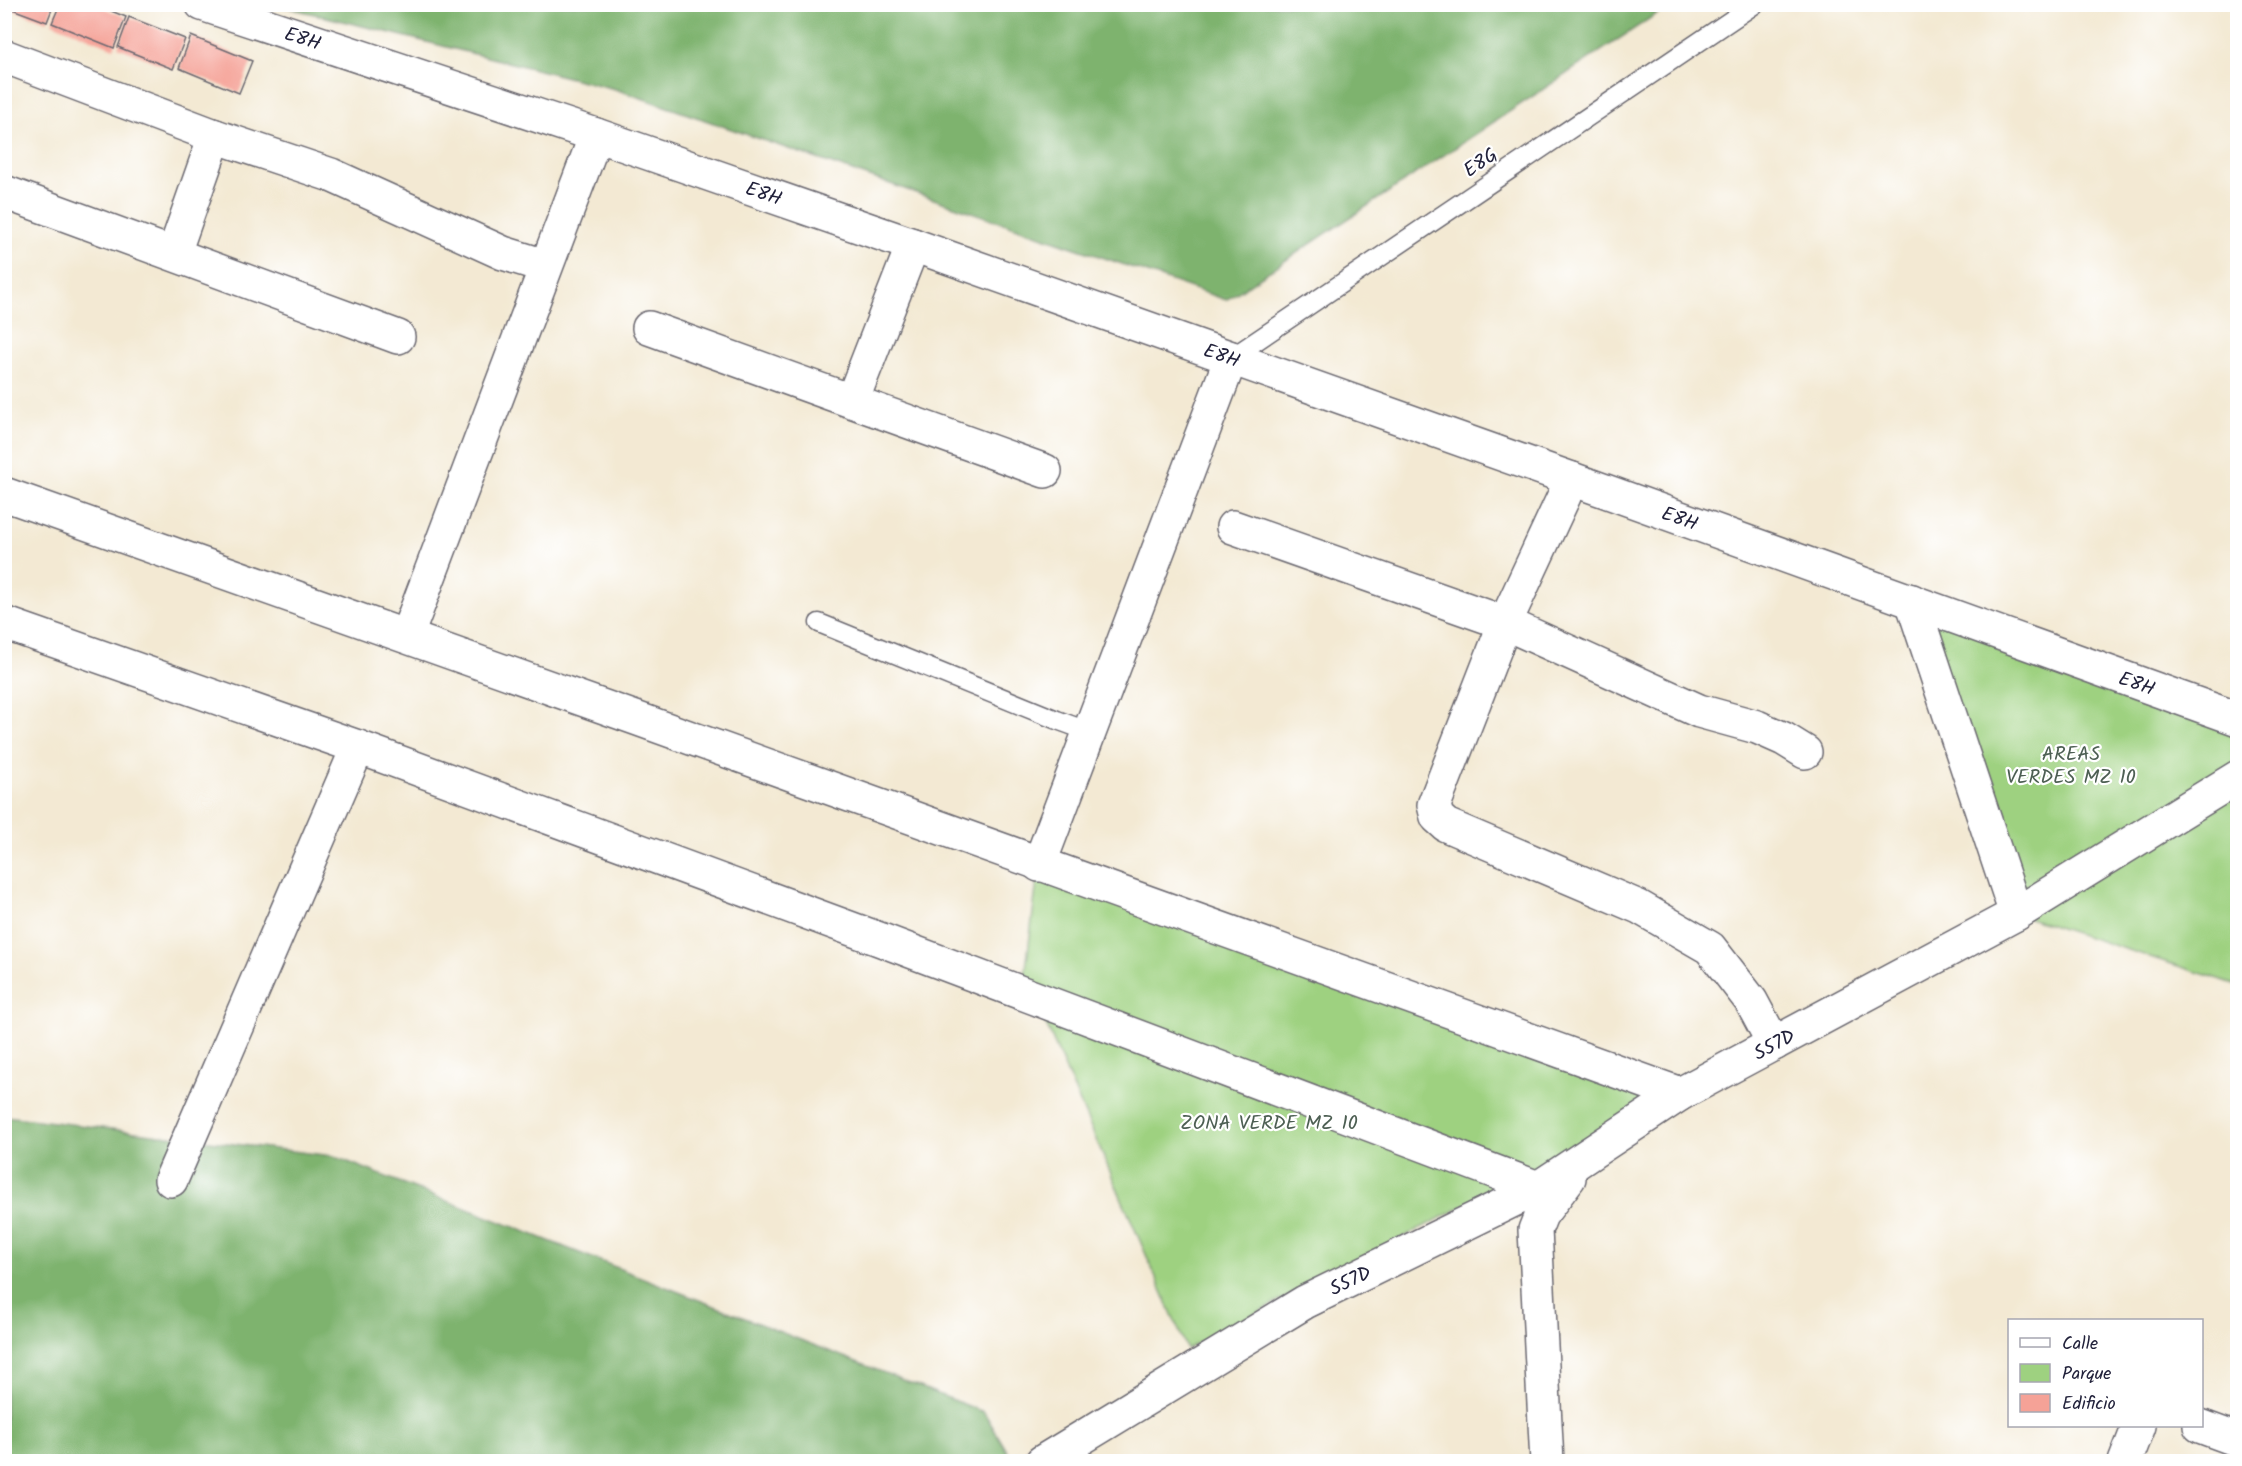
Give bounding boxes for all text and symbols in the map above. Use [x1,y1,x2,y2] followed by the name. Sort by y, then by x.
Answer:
[280,19,325,61] street label: E8H
[1457,140,1505,187] street label: E8G
[741,174,786,216] street label: E8H
[1198,335,1244,378] street label: E8H
[1656,498,1702,541] street label: E8H
[2113,663,2159,706] street label: E8H
[2006,739,2136,794] park label: AREAS VERDES MZ 10
[1748,1021,1802,1070] street label: S57D
[1180,1108,1358,1140] park label: ZONA VERDE MZ 10
[1324,1258,1378,1306] street label: S57D
[2008,1319,2203,1427] legend
[2062,1330,2098,1359] text: Calle
[2062,1360,2111,1389] text: Parque
[2062,1390,2116,1419] text: Edificio

